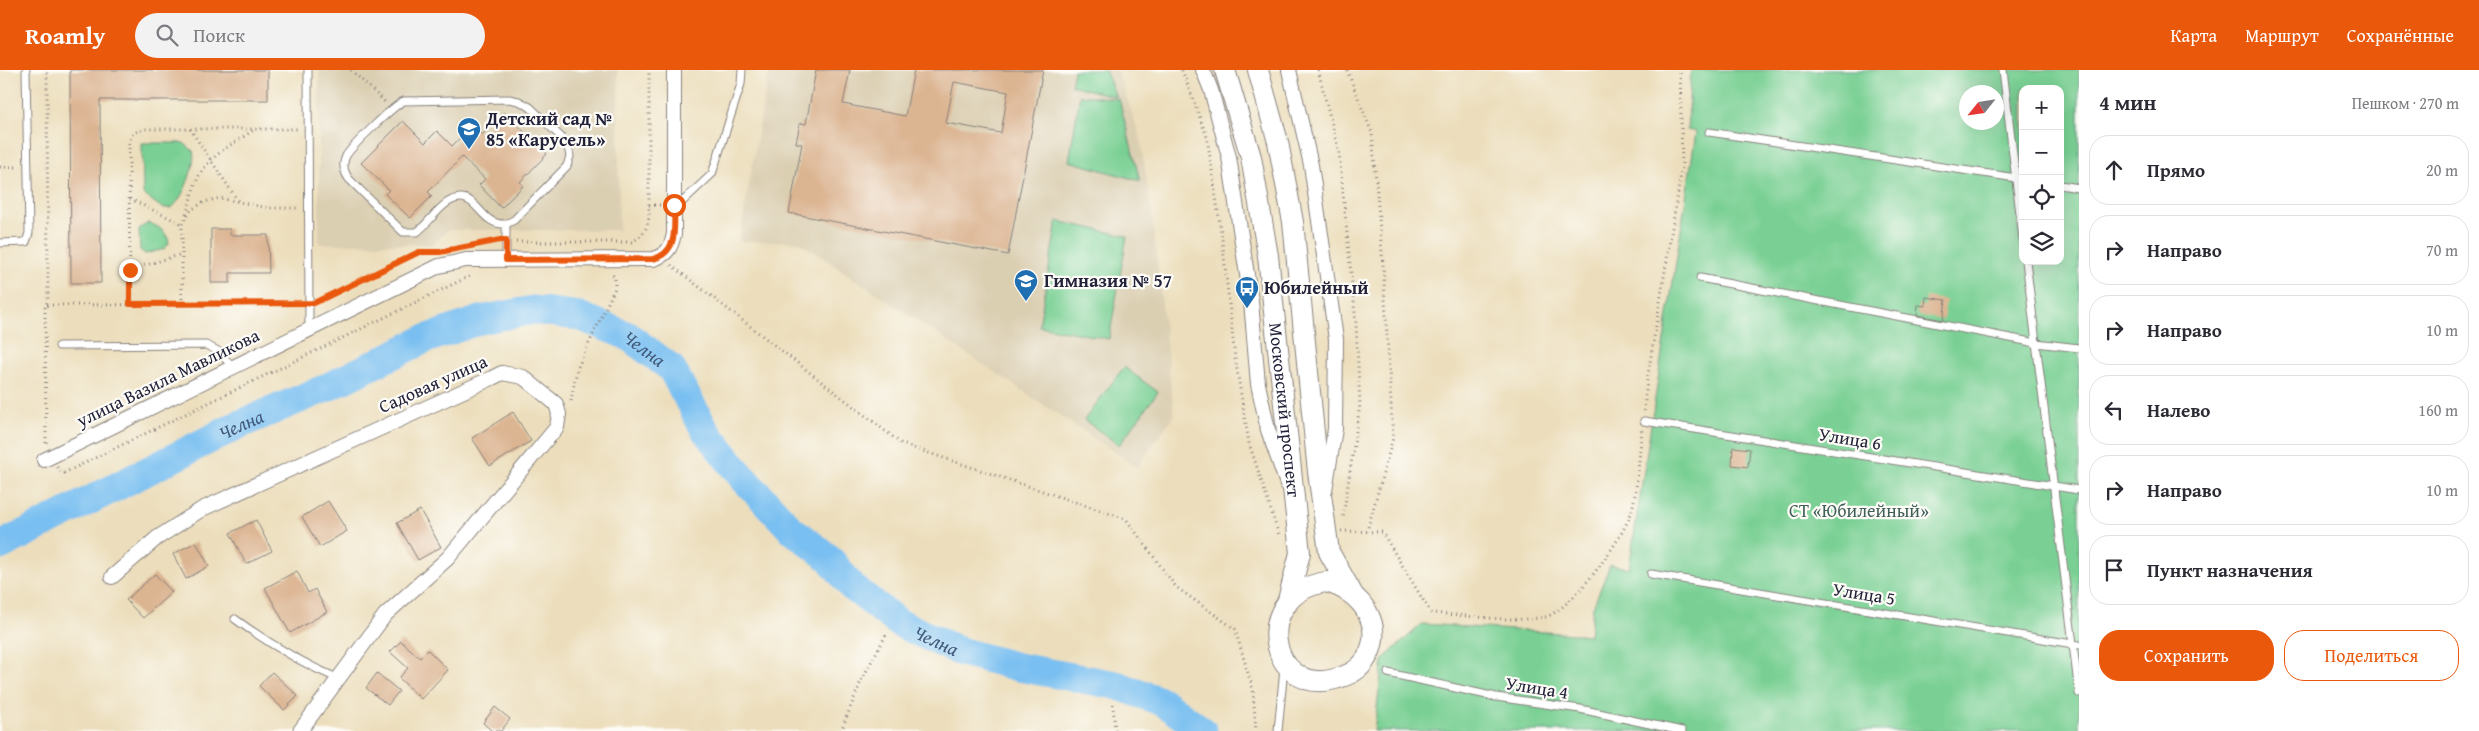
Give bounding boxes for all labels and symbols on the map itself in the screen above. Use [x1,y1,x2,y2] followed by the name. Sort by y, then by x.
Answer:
[1959,85,2004,130] north arrow
[485,105,612,153] place label: Детский сад № 85 «Карусель»
[456,116,482,150] school or university icon: Детский сад № 85 «Карусель»
[663,194,686,217] route start
[119,259,142,282] route end
[1044,267,1172,294] place label: Гимназия № 57
[1013,268,1039,302] school or university icon: Гимназия № 57
[1264,274,1369,301] place label: Юбилейный
[1234,275,1260,309] bus stop icon: Юбилейный
[71,321,264,434] street label: улица Вазила Мавликова
[1262,321,1308,499] street label: Московский проспект
[618,323,672,374] water label: Челна
[374,347,492,420] street label: Садовая улица
[214,402,268,447] water label: Челна
[1817,420,1883,457] street label: Улица 6
[1789,497,1929,524] park label: СТ «Юбилейный»
[1831,575,1897,612] street label: Улица 5
[909,618,963,663] water label: Челна
[1504,669,1570,706] street label: Улица 4

